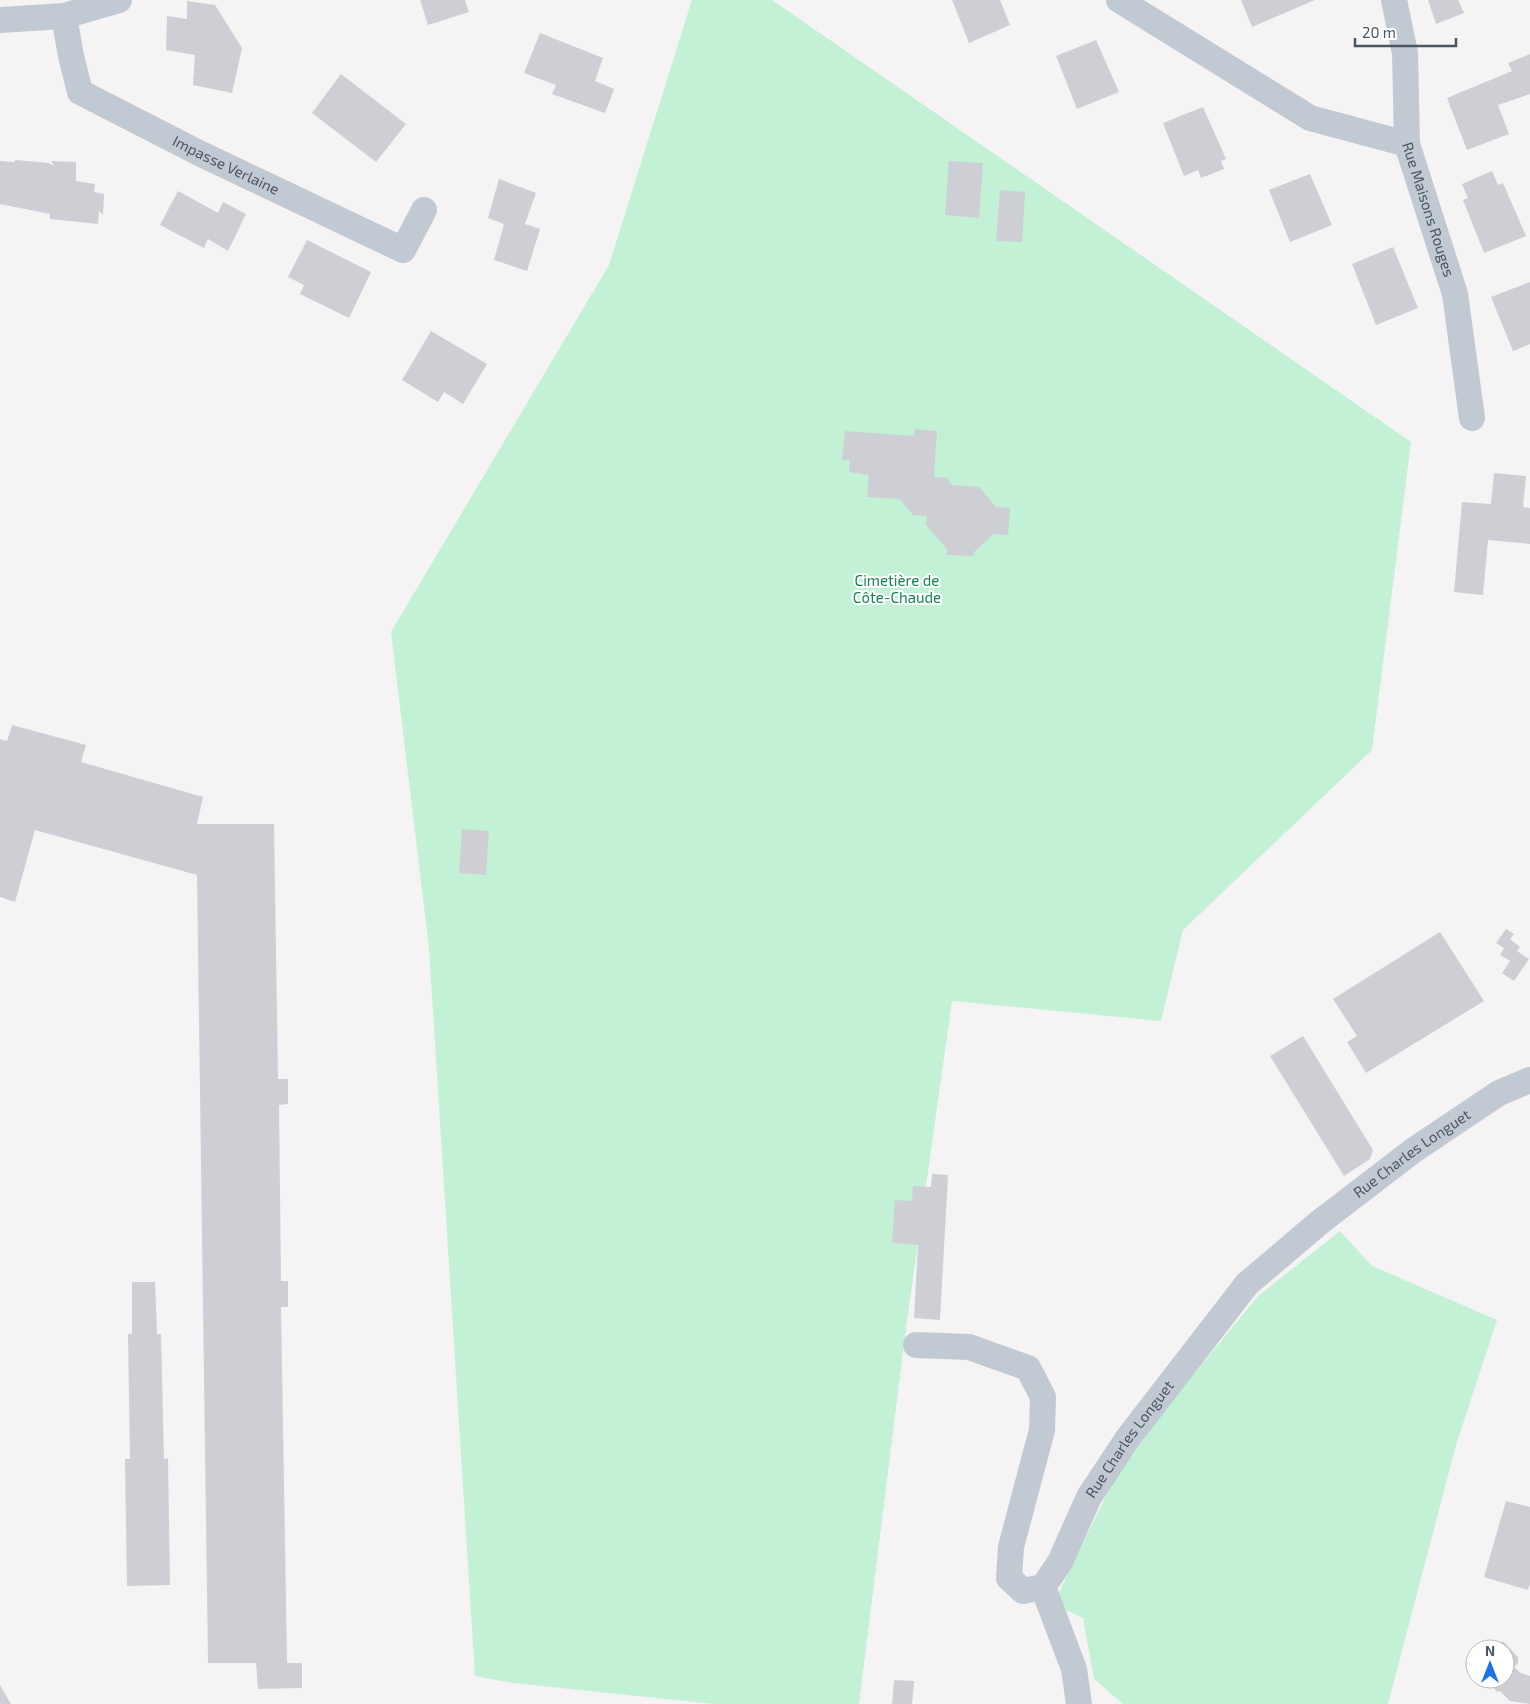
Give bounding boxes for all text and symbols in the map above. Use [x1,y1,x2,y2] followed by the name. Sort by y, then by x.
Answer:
[1355,15,1456,47] scale bar
[1362,23,1396,41] text: 20 m
[170,131,282,198] street label: Impasse Verlaine
[1399,140,1459,279] street label: Rue Maisons Rouges
[853,571,941,606] park label: Cimetière de Côte-Chaude
[1349,1105,1474,1201] street label: Rue Charles Longuet
[1081,1376,1177,1501] street label: Rue Charles Longuet
[1465,1639,1515,1689] north arrow
[1485,1642,1495,1659] text: N

